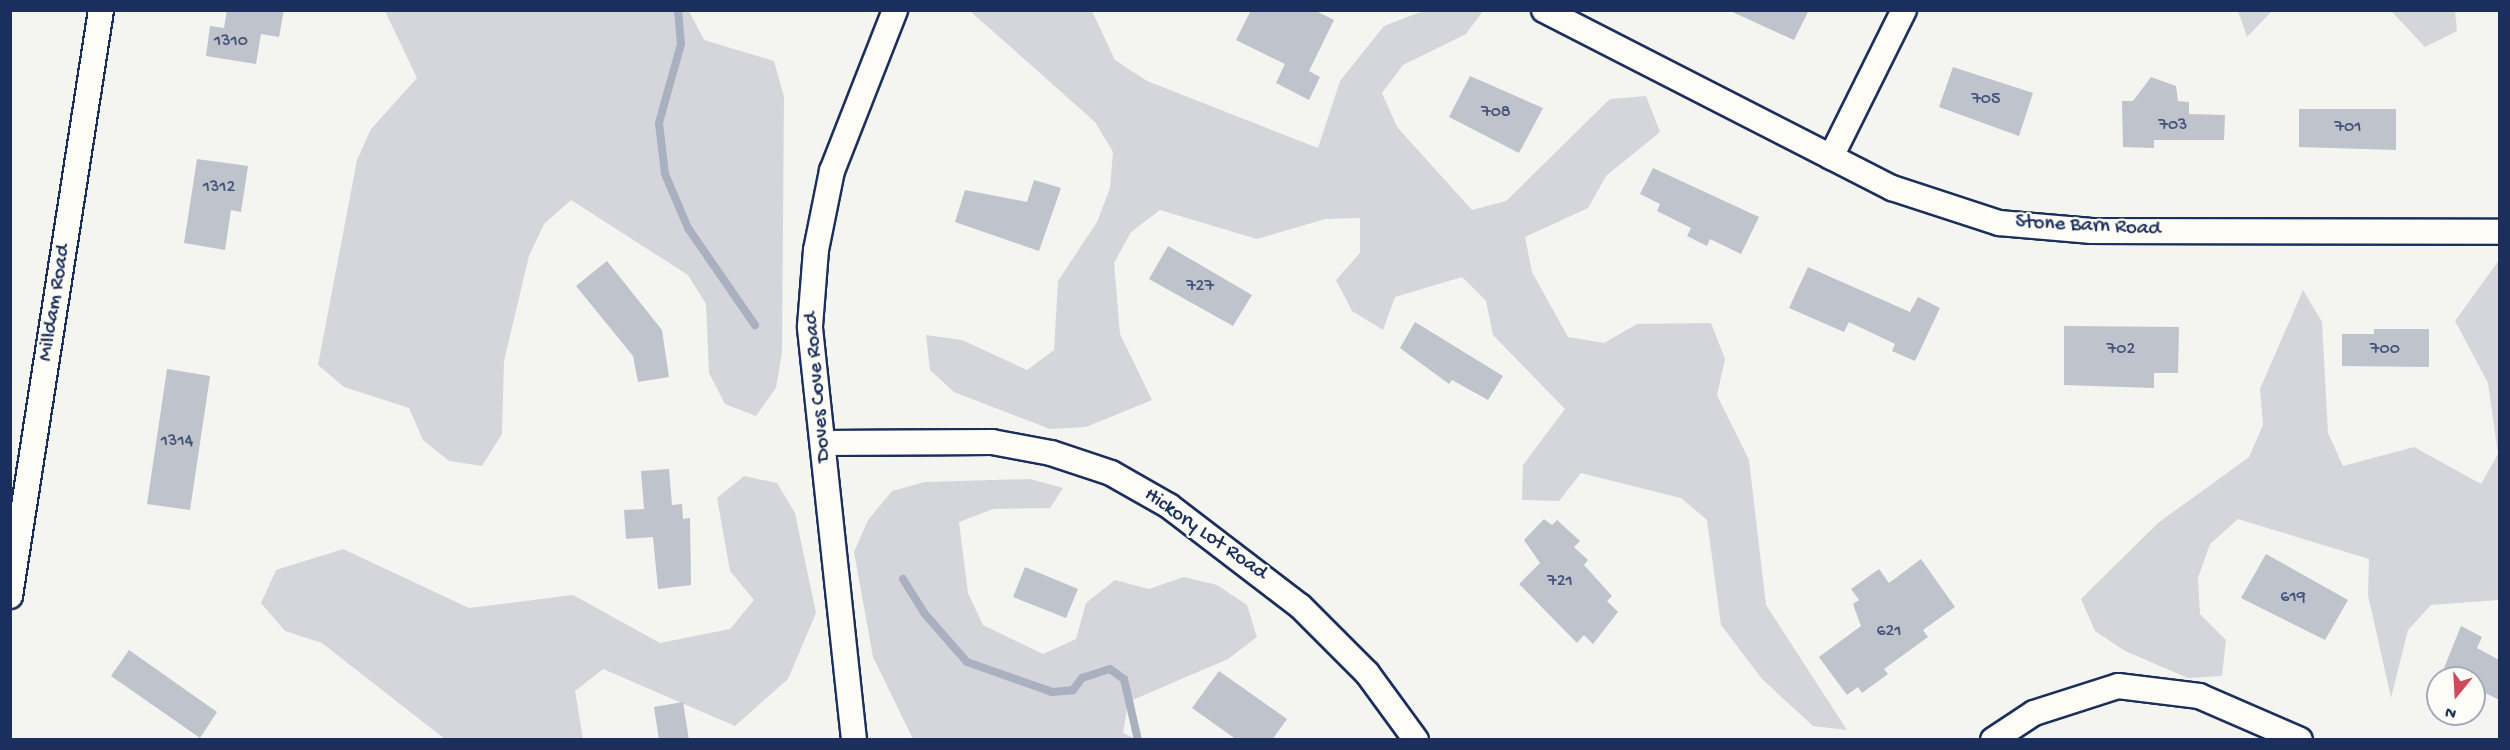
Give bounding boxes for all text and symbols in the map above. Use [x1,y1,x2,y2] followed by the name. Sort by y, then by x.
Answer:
[214,31,248,53] house number: 1310
[1971,89,2001,111] house number: 705
[1481,102,1511,124] house number: 708
[2159,115,2187,137] house number: 703
[2335,117,2361,139] house number: 701
[203,177,235,199] house number: 1312
[2015,211,2161,243] street label: Stone Barn Road
[34,243,78,363] street label: Milldam Road
[1186,276,1214,298] house number: 727
[800,311,838,463] street label: Doves Cove Road
[2107,339,2135,361] house number: 702
[2370,339,2400,361] house number: 700
[161,431,193,453] house number: 1314
[1139,483,1271,587] street label: Hickory Lot Road
[1547,571,1573,593] house number: 721
[2280,587,2306,609] house number: 619
[1876,621,1902,643] house number: 621
[2426,666,2486,726] north arrow
[2443,701,2459,722] text: N

